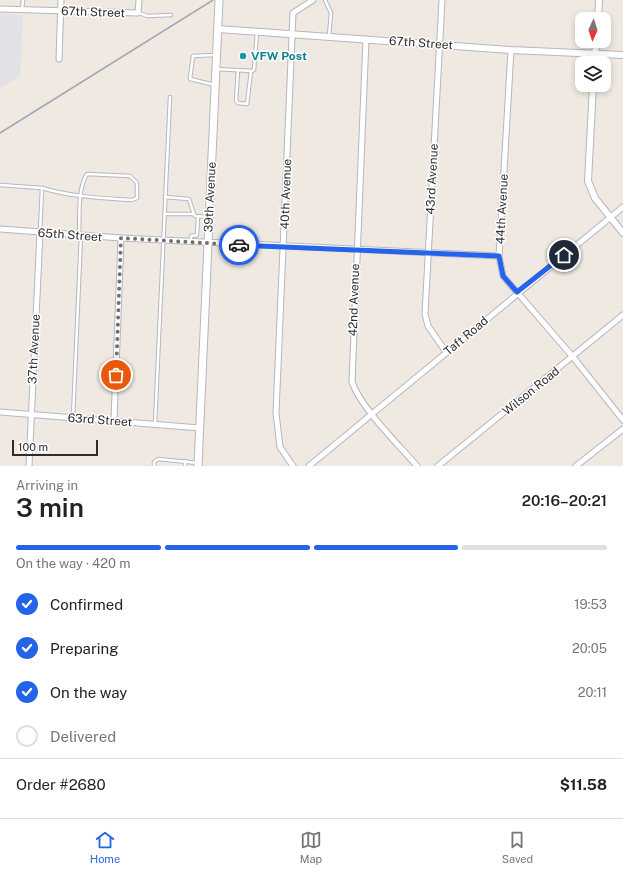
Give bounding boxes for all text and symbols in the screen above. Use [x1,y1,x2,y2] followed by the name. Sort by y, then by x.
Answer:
[61,4,126,20] street label: 67th Street
[575,12,611,48] north arrow
[575,12,611,92] map controls
[389,34,454,52] street label: 67th Street
[251,49,307,63] place label: VFW Post
[238,51,248,61] marker: VFW Post
[575,56,611,92] button: layers
[423,143,441,215] street label: 43rd Avenue
[278,158,294,230] street label: 40th Avenue
[201,161,219,233] street label: 39th Avenue
[493,173,511,245] street label: 44th Avenue
[219,225,259,265] courier
[37,226,103,244] street label: 65th Street
[228,234,250,256] icon: car
[547,238,581,272] pin
[553,244,575,266] icon: home
[346,263,362,337] street label: 42nd Avenue
[25,313,43,384] street label: 37th Avenue
[441,314,491,358] street label: Taft Road
[99,358,133,392] pin
[105,364,127,386] icon: bag
[500,364,562,418] street label: Wilson Road
[67,411,133,429] street label: 63rd Street
[12,438,98,457] scale bar
[18,441,48,453] text: 100 m
[16,478,78,493] text: Arriving in
[16,492,84,523] text: 3 min
[522,492,607,509] text: 20:16–20:21
[16,556,130,571] text: On the way · 420 m
[16,593,38,615] icon: check
[50,596,123,613] text: Confirmed
[574,597,607,612] text: 19:53
[16,637,38,659] icon: check
[50,640,119,657] text: Preparing
[572,641,607,656] text: 20:05
[16,681,38,703] icon: check
[50,684,127,701] text: On the way
[578,685,607,700] text: 20:11
[50,728,116,745] text: Delivered
[16,776,106,793] text: Order #2680
[560,776,607,793] text: $11.58
[90,829,120,865] tab: Home
[300,829,322,865] tab: Map
[502,829,533,865] tab: Saved

